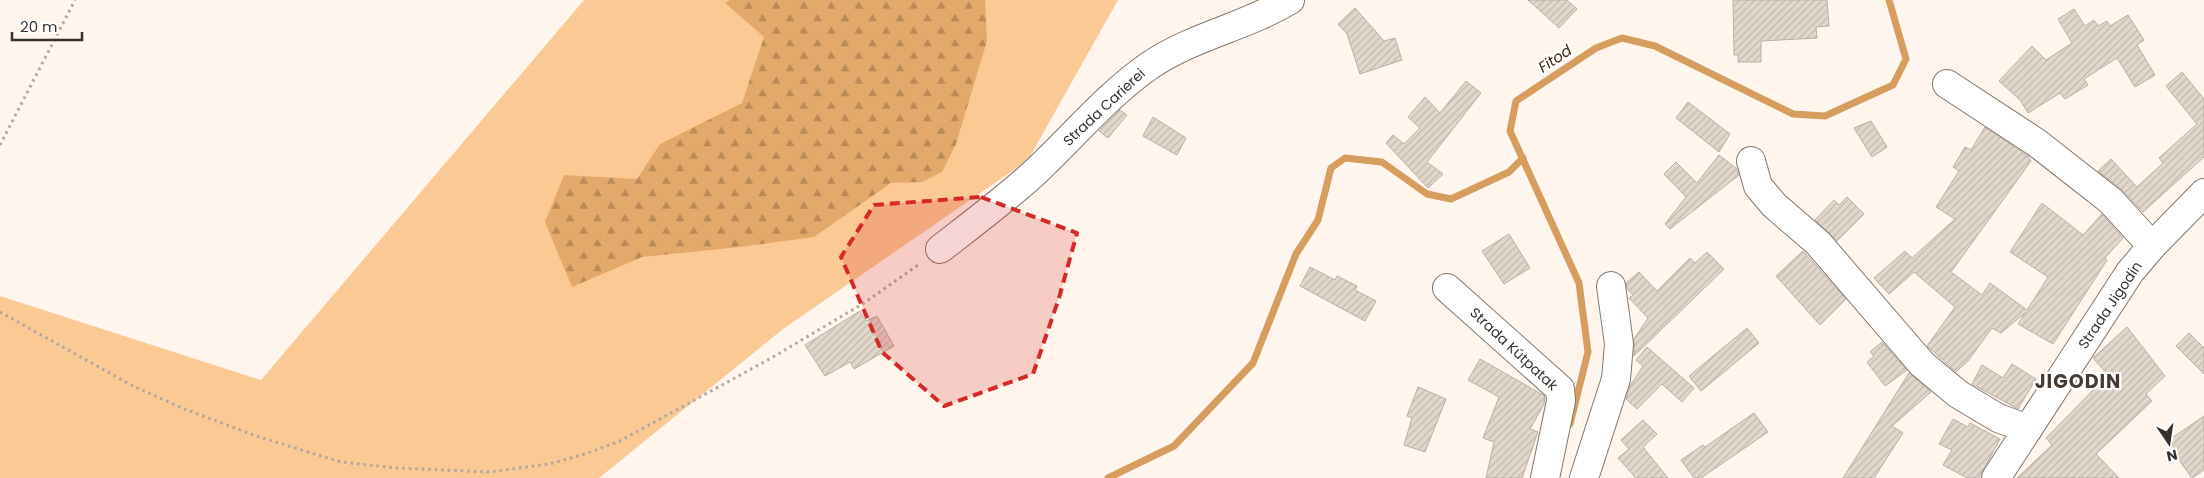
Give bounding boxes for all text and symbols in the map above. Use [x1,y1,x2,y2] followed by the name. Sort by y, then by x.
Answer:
[12,10,82,42] scale bar
[20,16,58,37] text: 20 m
[1534,39,1576,77] water label: Fitod
[1059,64,1149,150] street label: Strada Carierei
[2073,257,2147,353] street label: Strada Jigodin
[1466,303,1563,396] street label: Strada Kútpatak
[2035,368,2121,395] district label: JIGODIN
[2144,418,2194,468] north arrow
[2165,445,2179,467] text: N

